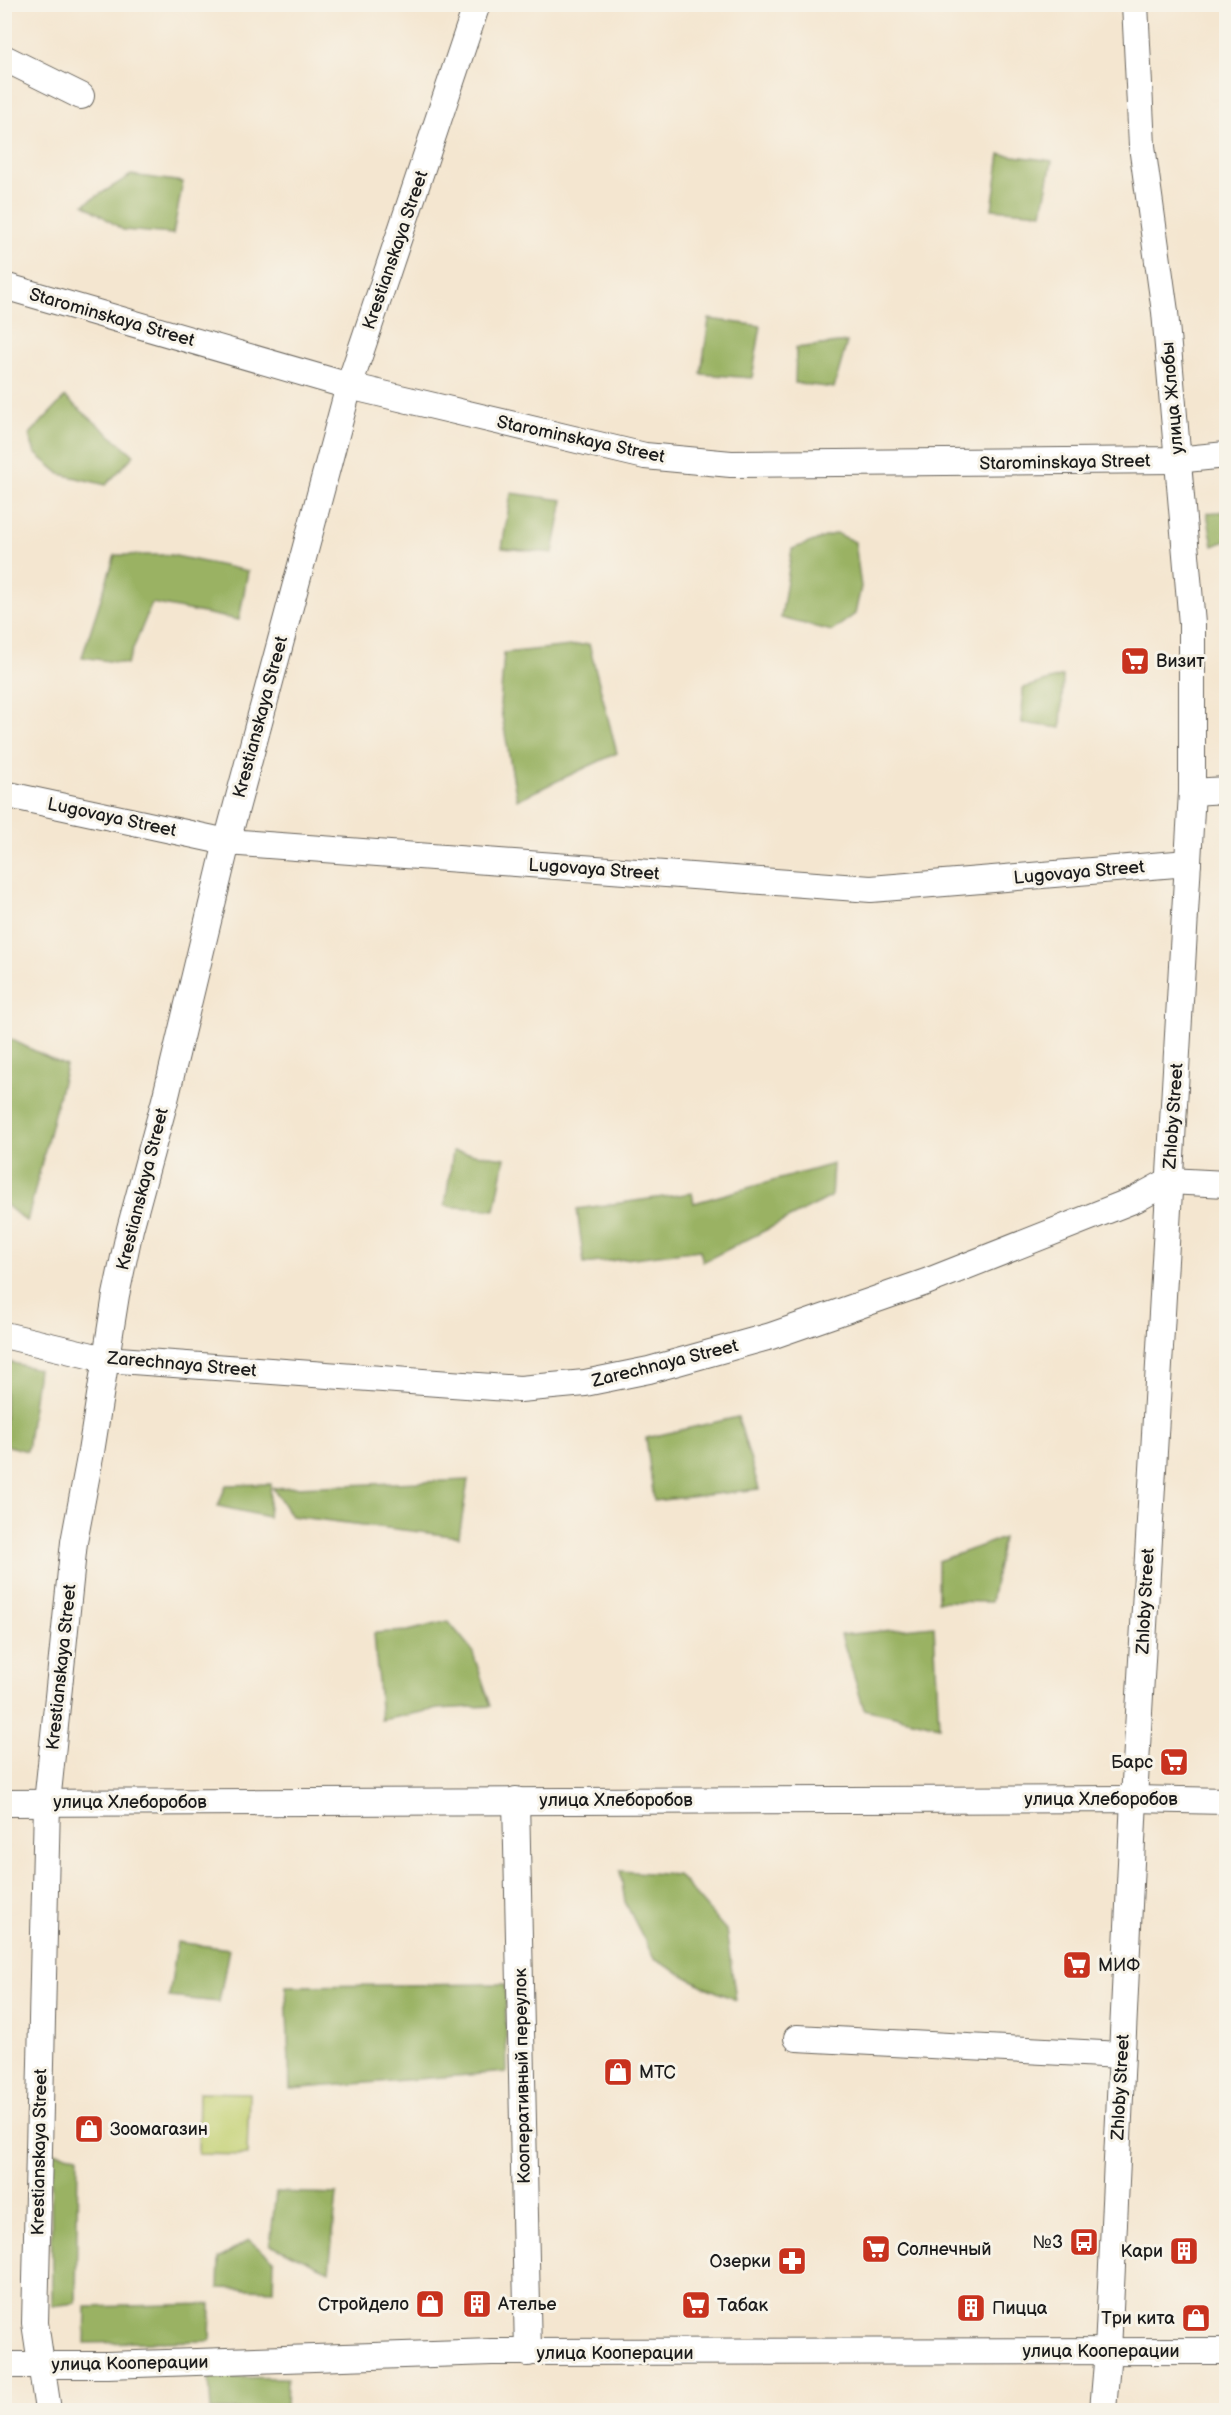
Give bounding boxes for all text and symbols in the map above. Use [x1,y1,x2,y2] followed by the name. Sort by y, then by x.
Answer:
[358,167,433,332] street label: Krestianskaya Street
[27,284,197,351] street label: Starominskaya Street
[1157,341,1188,455] street label: улица Жлобы
[495,411,667,468] street label: Starominskaya Street
[979,451,1151,474] street label: Starominskaya Street
[229,633,292,800] street label: Krestianskaya Street
[1119,645,1151,677] supermarket icon: Визит
[1156,651,1205,672] place label: Визит
[45,794,179,842] street label: Lugovaya Street
[528,854,661,885] street label: Lugovaya Street
[1013,856,1146,889] street label: Lugovaya Street
[1159,1062,1188,1171] street label: Zhloby Street
[112,1105,173,1273] street label: Krestianskaya Street
[589,1335,741,1392] street label: Zarechnaya Street
[105,1347,258,1382] street label: Zarechnaya Street
[1132,1547,1159,1655] street label: Zhloby Street
[42,1583,81,1751] street label: Krestianskaya Street
[1158,1746,1190,1778] supermarket icon: Барс
[1111,1752,1153,1773] place label: Барс
[1024,1789,1178,1810] street label: улица Хлеборобов
[539,1790,693,1811] street label: улица Хлеборобов
[53,1792,207,1813] street label: улица Хлеборобов
[1061,1949,1093,1981] supermarket icon: МИФ
[1098,1955,1140,1976] place label: МИФ
[510,1967,535,2184] street label: Кооперативный переулок
[1107,2033,1134,2141] street label: Zhloby Street
[602,2056,634,2088] shop icon: МТС
[639,2062,676,2083] place label: МТС
[28,2068,51,2236] street label: Krestianskaya Street
[73,2113,105,2145] shop icon: Зоомагазин
[110,2119,208,2140] place label: Зоомагазин
[1068,2226,1100,2258] bus stop icon: №3
[1033,2232,1063,2253] place label: №3
[860,2233,892,2265] supermarket icon: Солнечный
[1168,2235,1200,2267] building icon: Кари
[897,2239,992,2260] place label: Солнечный
[1121,2241,1163,2262] place label: Кари
[776,2245,808,2277] pharmacy icon: Озерки
[710,2251,771,2272] place label: Озерки
[414,2288,446,2320] shop icon: Стройдело
[461,2288,493,2320] building icon: Ателье
[680,2289,712,2321] supermarket icon: Табак
[955,2292,987,2324] building icon: Пицца
[318,2294,409,2315] place label: Стройдело
[497,2294,556,2315] place label: Ателье
[717,2295,769,2316] place label: Табак
[992,2298,1048,2319] place label: Пицца
[1180,2302,1212,2334] shop icon: Три кита
[1101,2308,1175,2329] place label: Три кита
[1023,2341,1180,2362] street label: улица Кооперации
[537,2343,694,2364] street label: улица Кооперации
[51,2352,209,2375] street label: улица Кооперации

